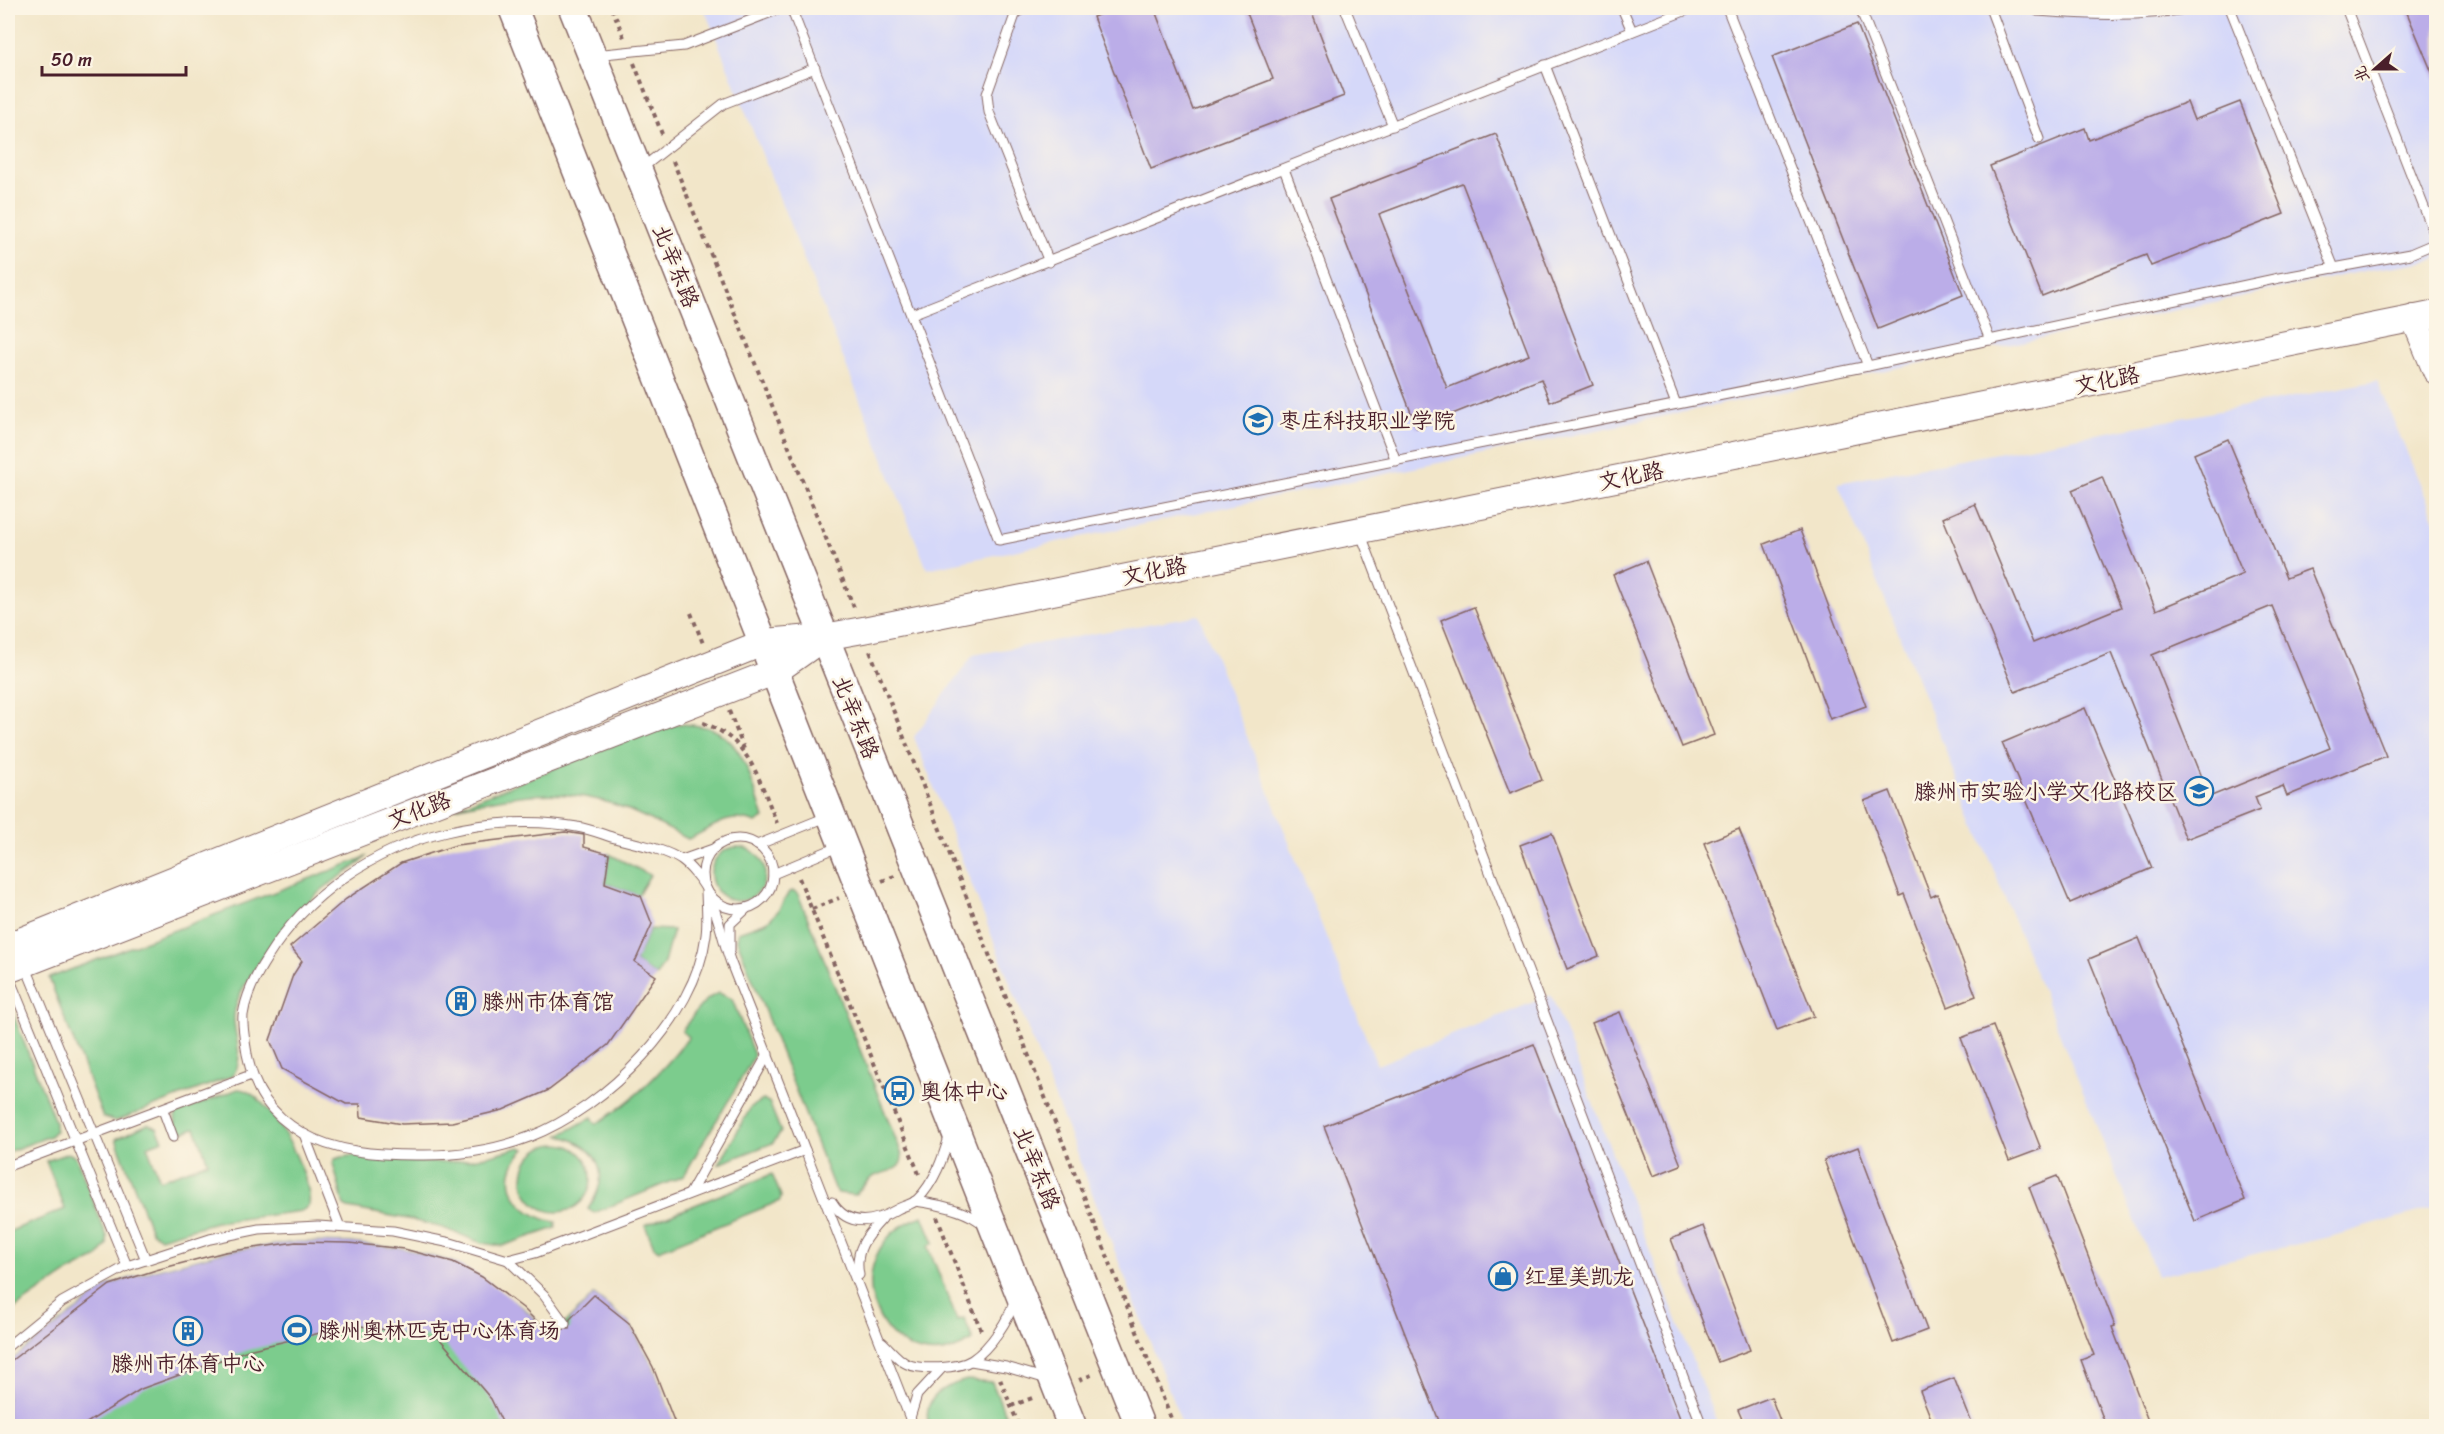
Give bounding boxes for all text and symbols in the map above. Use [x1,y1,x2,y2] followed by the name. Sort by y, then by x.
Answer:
[42,39,186,77] scale bar
[2345,39,2405,99] north arrow
[51,44,92,76] text: 50 m
[2345,62,2378,87] text: 北
[641,218,711,314] street label: 北辛东路
[2071,355,2143,405] street label: 文化路
[1279,401,1455,440] place label: 枣庄科技职业学院
[1242,404,1274,436] school or university icon: 枣庄科技职业学院
[1595,451,1667,501] street label: 文化路
[1118,546,1190,596] street label: 文化路
[821,669,891,765] street label: 北辛东路
[1914,772,2178,811] place label: 滕州市实验小学文化路校区
[2183,775,2215,807] school or university icon: 滕州市实验小学文化路校区
[381,780,457,840] street label: 文化路
[482,982,614,1021] place label: 滕州市体育馆
[445,985,477,1017] building icon: 滕州市体育馆
[920,1072,1008,1111] place label: 奥体中心
[883,1075,915,1107] bus stop icon: 奥体中心
[1002,1120,1072,1216] street label: 北辛东路
[1524,1257,1634,1296] place label: 红星美凯龙
[1487,1260,1519,1292] shop icon: 红星美凯龙
[318,1311,560,1350] place label: 滕州奥林匹克中心体育场
[281,1314,313,1346] sports icon: 滕州奥林匹克中心体育场
[172,1315,204,1347] building icon: 滕州市体育中心
[111,1344,265,1383] place label: 滕州市体育中心

